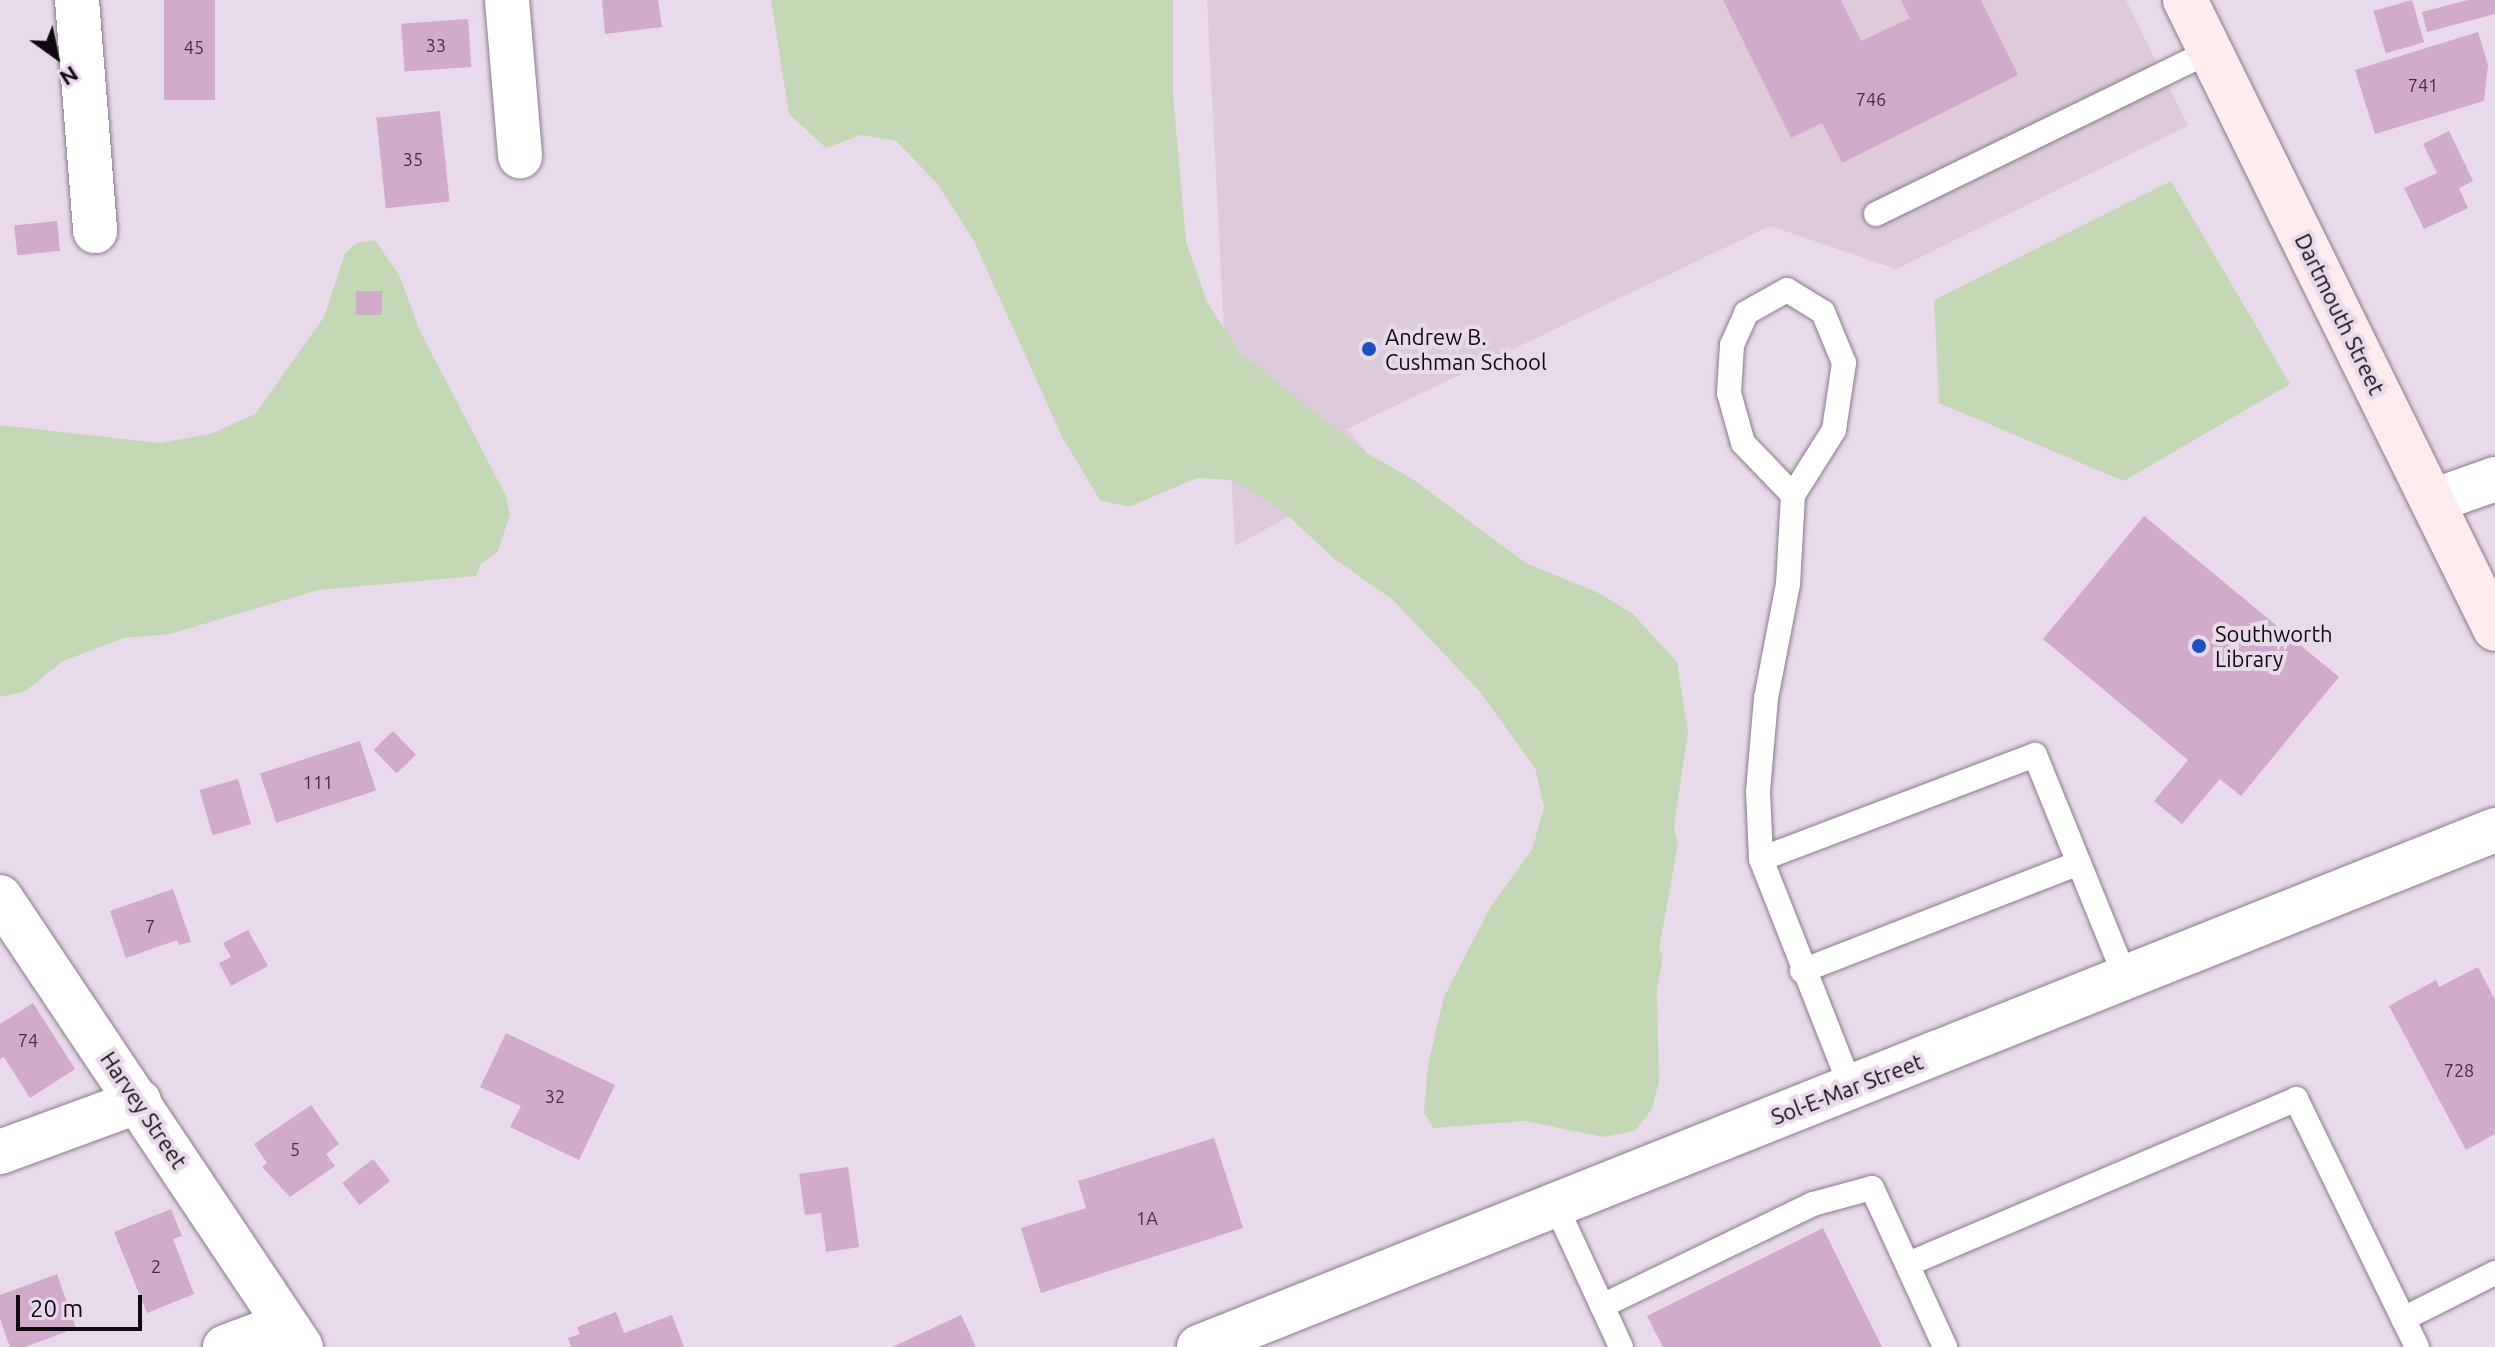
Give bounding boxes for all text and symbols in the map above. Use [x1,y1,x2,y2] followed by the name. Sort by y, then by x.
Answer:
[16,16,96,96] north arrow
[426,34,446,56] house number: 33
[184,36,204,58] house number: 45
[56,62,83,91] text: N
[2408,74,2438,96] house number: 741
[1856,88,1886,110] house number: 746
[403,148,423,170] house number: 35
[2290,229,2390,399] street label: Dartmouth Street
[1385,323,1547,374] place label: Andrew B. Cushman School
[1360,340,1378,358] marker: Andrew B. Cushman School
[2215,620,2333,672] place label: Southworth Library
[2190,637,2208,655] marker: Southworth Library
[303,771,333,793] house number: 111
[145,915,155,937] house number: 7
[18,1029,38,1051] house number: 74
[95,1047,193,1173] street label: Harvey Street
[1767,1048,1927,1130] street label: Sol-E-Mar Street
[2444,1059,2474,1081] house number: 728
[545,1085,565,1107] house number: 32
[290,1138,300,1160] house number: 5
[1136,1207,1158,1229] house number: 1A
[151,1255,161,1277] house number: 2
[20,1279,146,1329] scale bar
[30,1295,83,1322] text: 20 m

